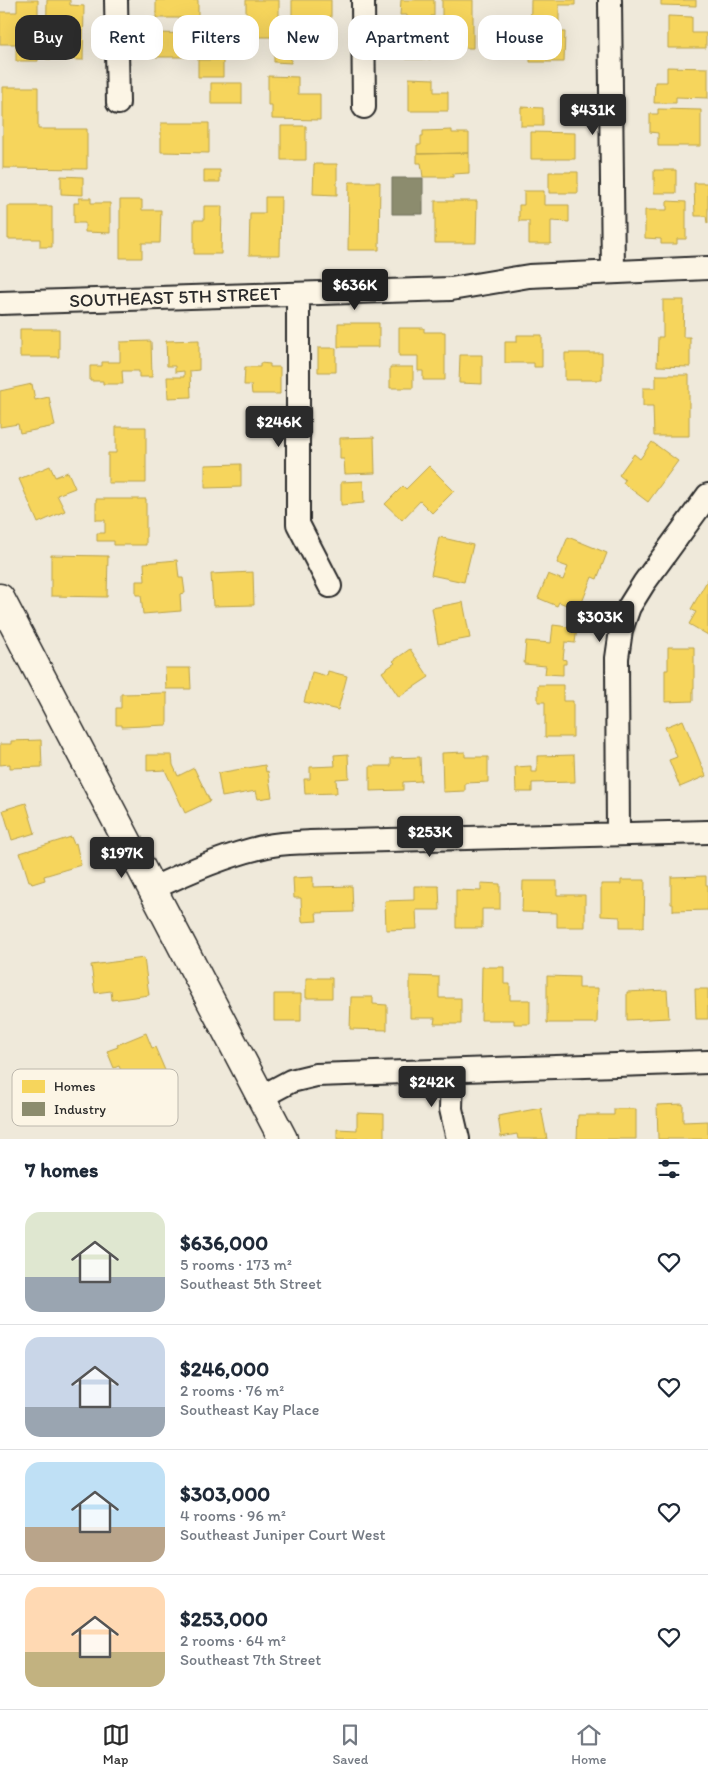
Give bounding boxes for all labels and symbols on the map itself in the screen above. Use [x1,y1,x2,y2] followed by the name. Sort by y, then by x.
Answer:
[558,94,628,136] pin: $431K
[320,268,390,311] pin: $636K
[69,282,282,312] street label: SOUTHEAST 5TH STREET
[244,406,314,448] pin: $246K
[565,600,635,643] pin: $303K
[395,816,465,858] pin: $253K
[87,836,157,879] pin: $197K
[397,1066,467,1108] pin: $242K
[12,1069,178,1126] legend
[54,1078,96,1095] text: Homes
[54,1101,106,1118] text: Industry

